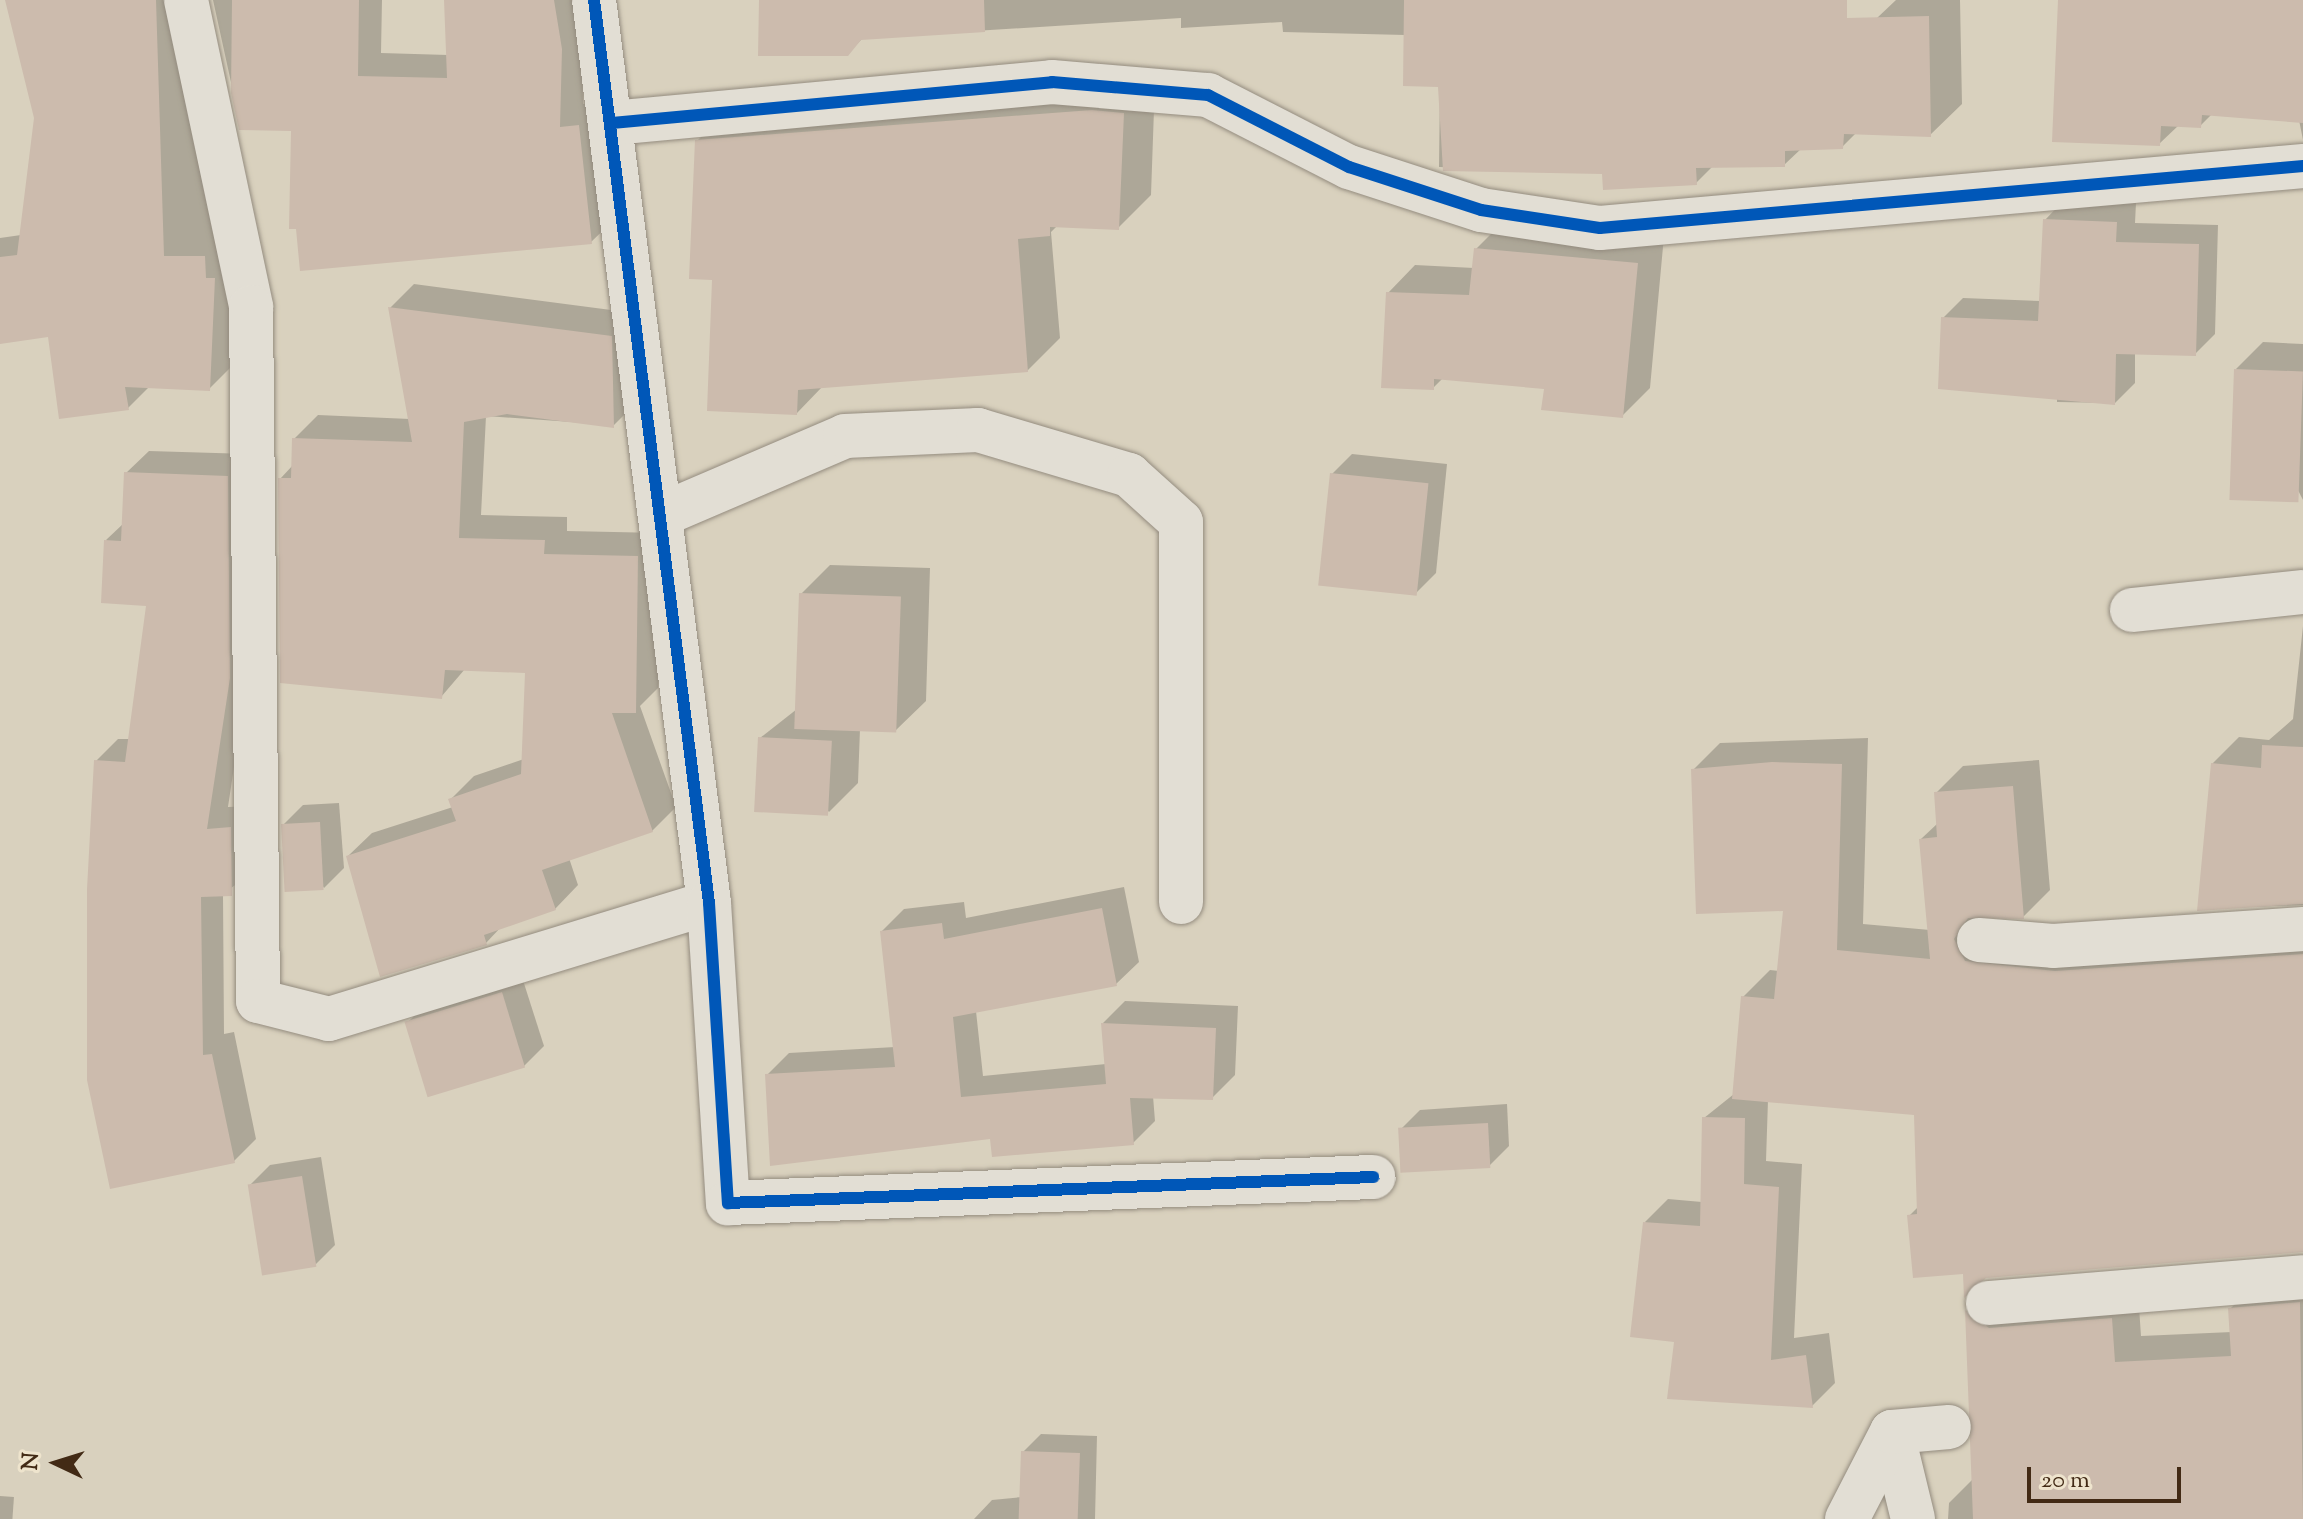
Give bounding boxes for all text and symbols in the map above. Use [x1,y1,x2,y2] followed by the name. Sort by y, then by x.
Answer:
[16,1423,96,1503] north arrow
[15,1451,49,1471] text: N
[2031,1451,2185,1501] scale bar
[2041,1464,2090,1498] text: 20 m

